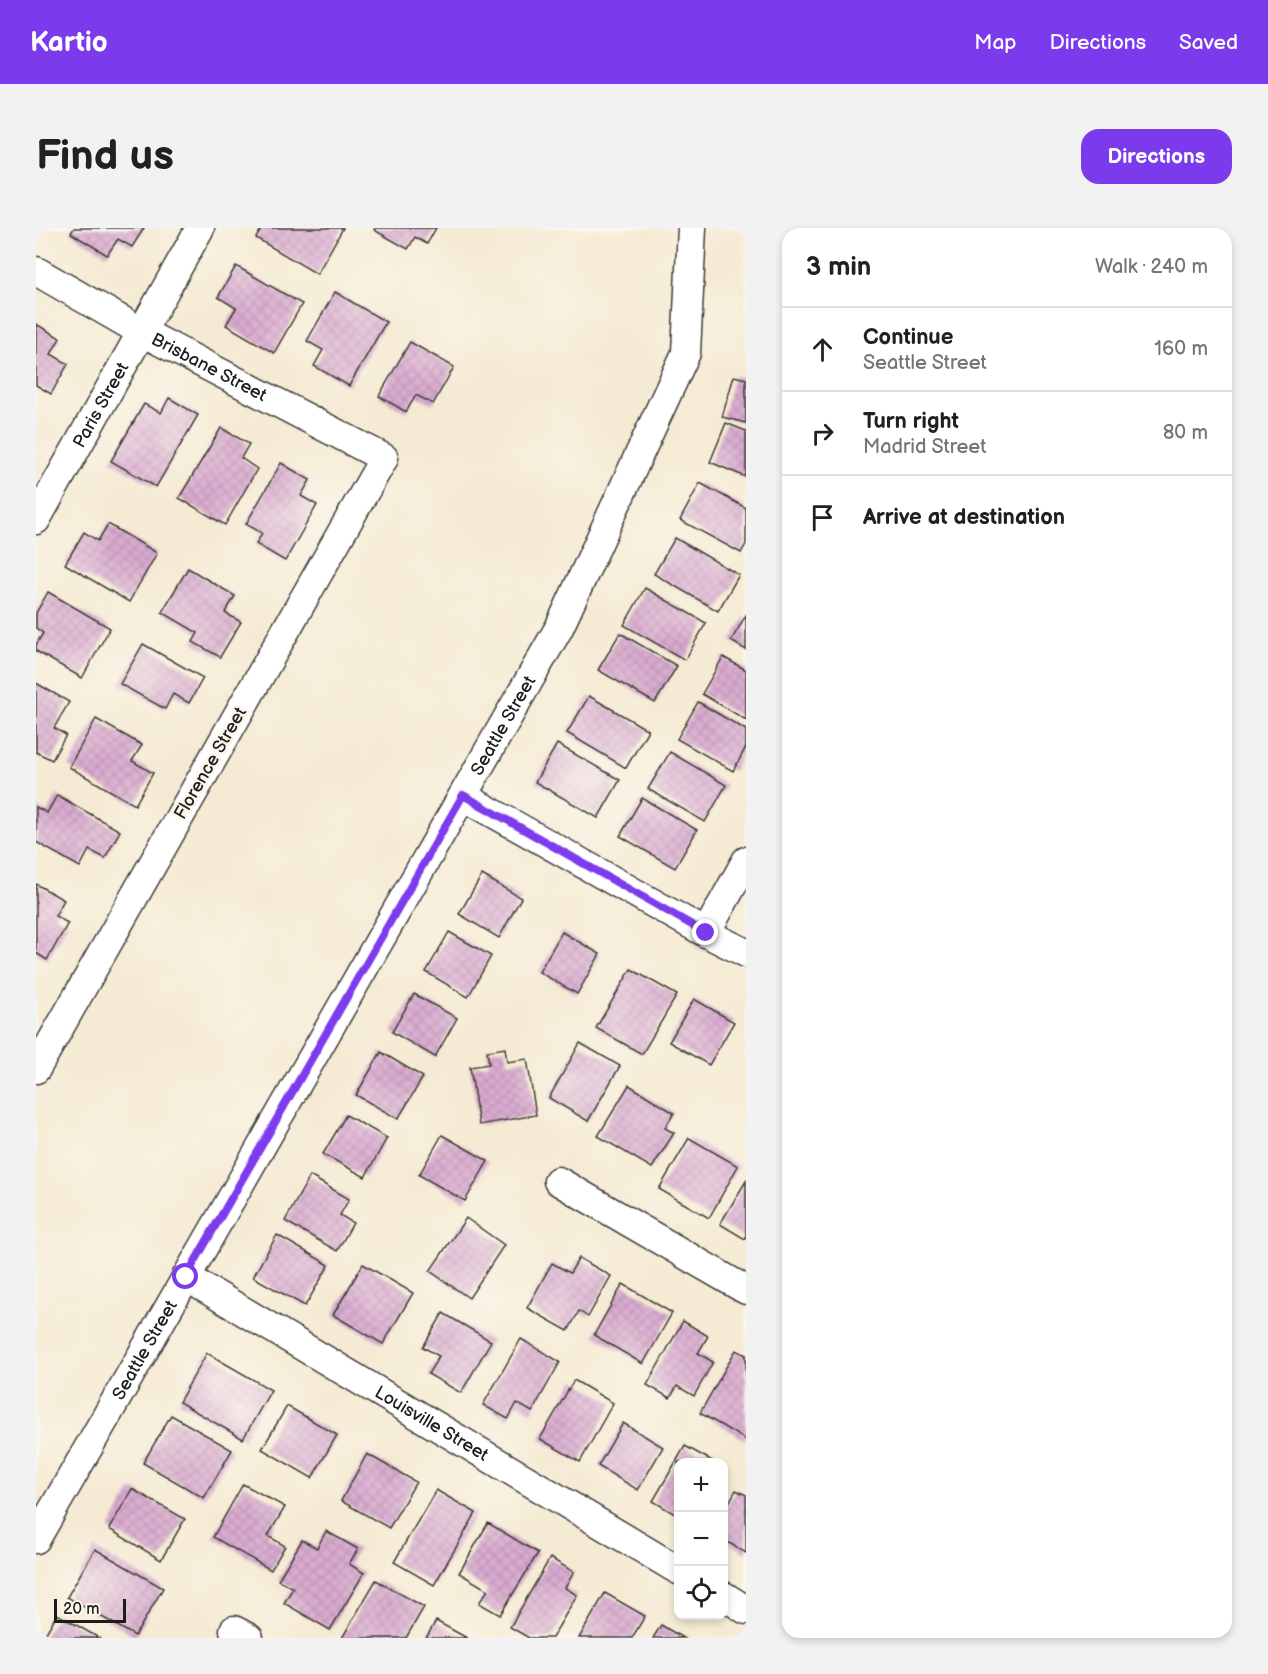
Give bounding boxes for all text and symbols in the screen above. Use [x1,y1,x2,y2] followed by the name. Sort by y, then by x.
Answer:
[30,26,108,59] text: Kartio
[974,30,1017,55] text: Map
[1050,30,1146,55] text: Directions
[1179,30,1238,55] text: Saved
[1081,129,1232,184] button: Directions
[36,131,174,182] text: Find us
[806,252,871,283] text: 3 min
[1095,255,1208,279] text: Walk · 240 m
[863,324,953,351] text: Continue
[148,329,271,406] street label: Brisbane Street
[806,333,839,366] icon: ahead
[1154,337,1208,361] text: 160 m
[863,351,987,375] text: Seattle Street
[69,358,134,451] street label: Paris Street
[863,408,959,435] text: Turn right
[806,417,839,450] icon: right
[1163,421,1208,445] text: 80 m
[863,435,986,459] text: Madrid Street
[806,501,839,534] icon: arrive
[863,504,1065,531] text: Arrive at destination
[467,672,541,779] street label: Seattle Street
[170,703,251,823] street label: Florence Street
[692,919,718,945] route end
[172,1263,198,1289] route start
[108,1296,182,1404] street label: Seattle Street
[371,1382,492,1466] street label: Louisville Street
[674,1458,728,1620] map controls
[674,1458,728,1512] button: +
[674,1512,728,1566] button: −
[674,1566,728,1620] button: locate
[54,1596,126,1624] scale bar
[63,1600,99,1619] text: 20 m

